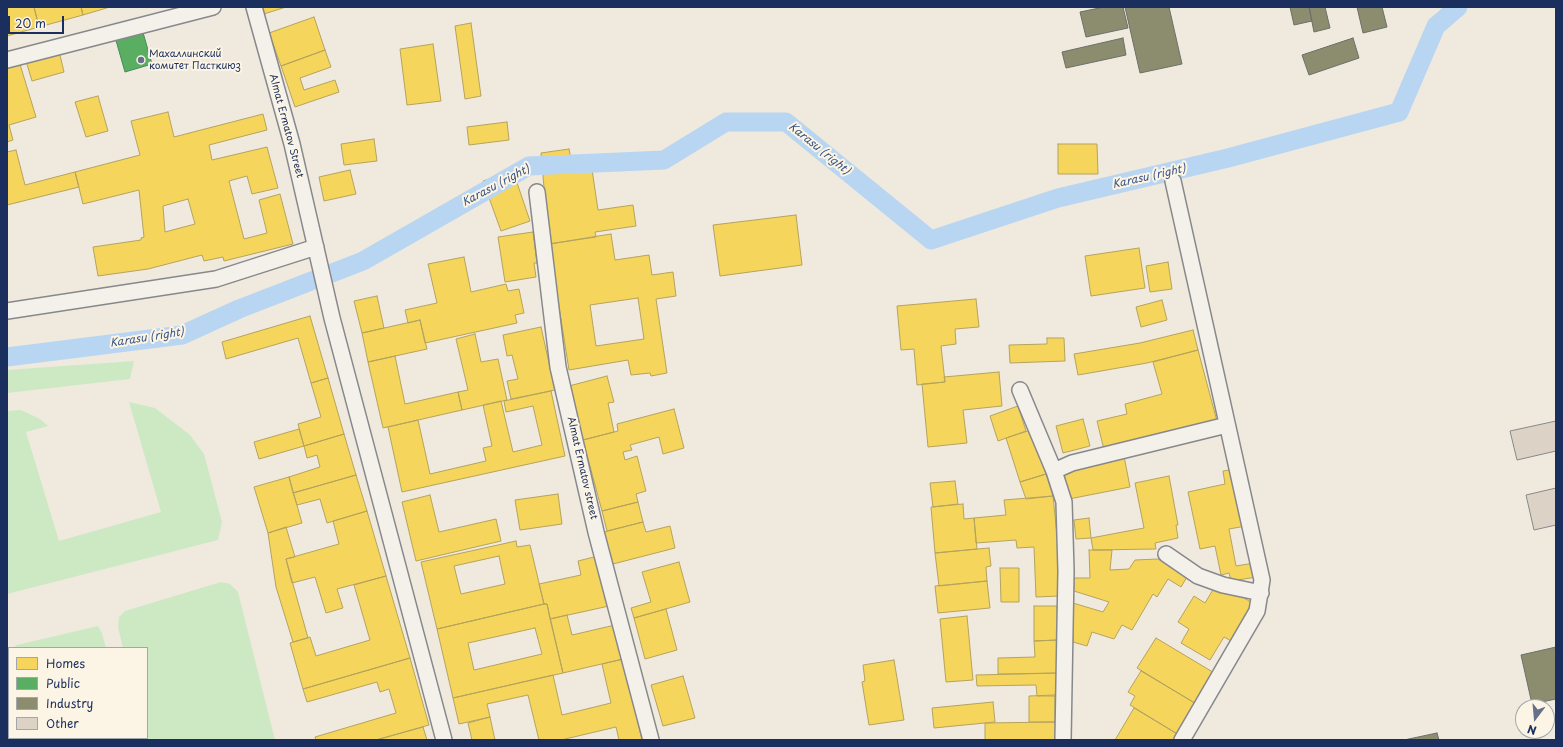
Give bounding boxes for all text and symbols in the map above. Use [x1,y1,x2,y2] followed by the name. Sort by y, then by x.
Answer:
[10,8,66,34] scale bar
[15,14,46,32] text: 20 m
[149,48,241,72] place label: Махаллинский комитет Пасткиюз
[136,55,146,65] marker: Махаллинский комитет Пасткиюз
[266,73,306,179] street label: Almat Ermatov Street
[786,120,852,178] water label: Karasu (right)
[1111,162,1187,192] water label: Karasu (right)
[460,163,532,209] water label: Karasu (right)
[109,326,185,350] water label: Karasu (right)
[564,415,600,521] street label: Almat Ermatov street
[8,647,148,739] legend
[46,654,85,672] text: Homes
[46,674,80,692] text: Public
[46,694,93,712] text: Industry
[1515,699,1555,739] north arrow
[46,714,79,732] text: Other
[1525,721,1538,739] text: N

